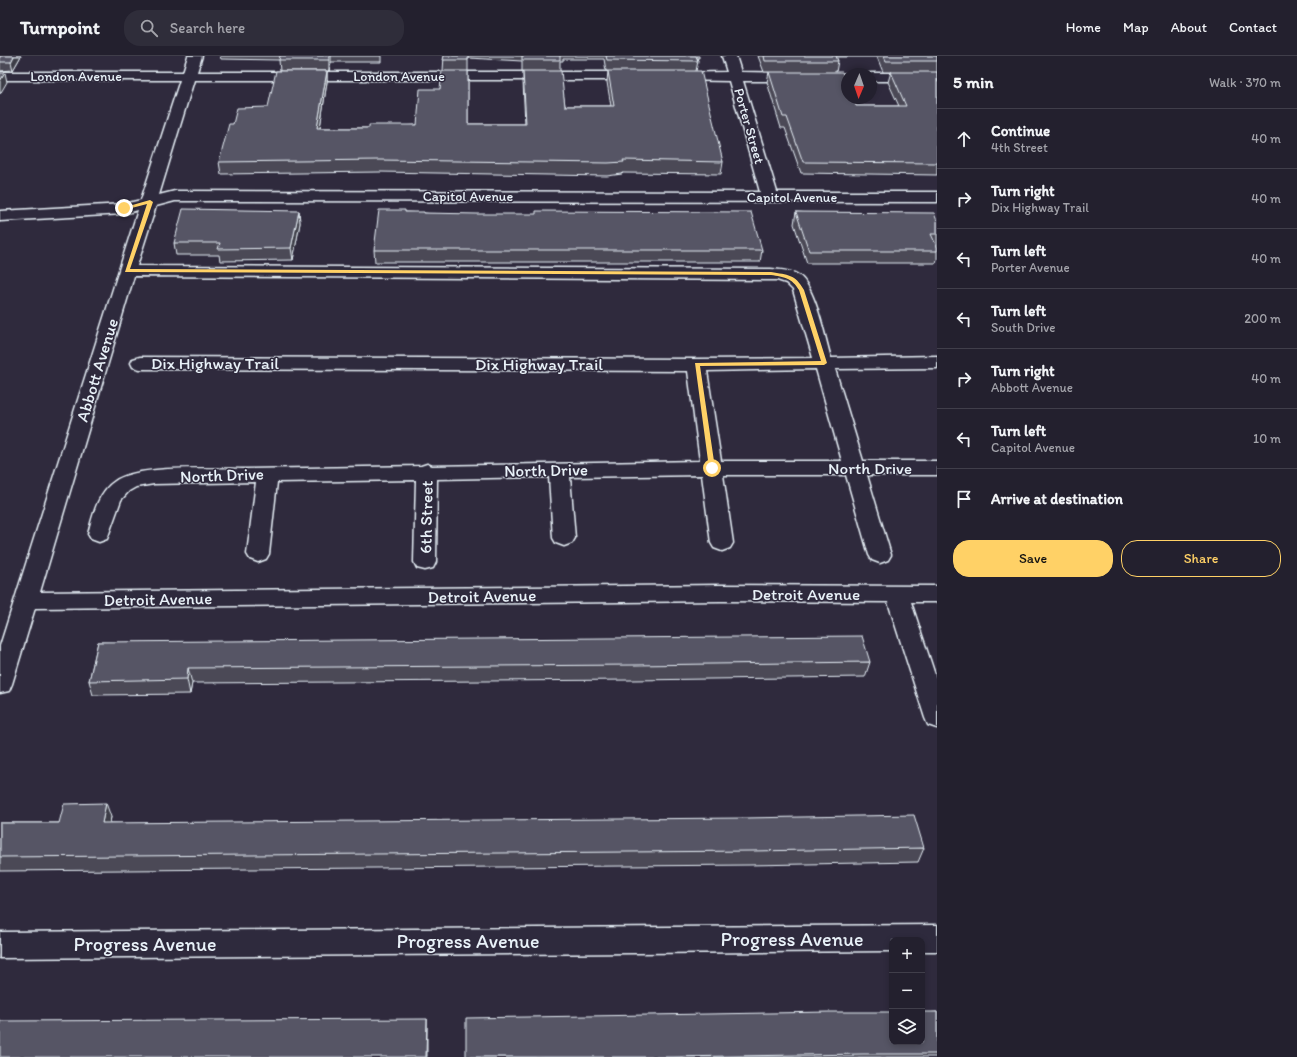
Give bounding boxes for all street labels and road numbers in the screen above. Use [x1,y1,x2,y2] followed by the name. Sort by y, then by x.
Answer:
[30,68,122,85] street label: London Avenue
[353,68,445,85] street label: London Avenue
[730,86,768,166] street label: Porter Street
[423,188,514,205] street label: Capitol Avenue
[747,189,838,206] street label: Capitol Avenue
[72,316,122,424] street label: Abbott Avenue
[151,353,279,373] street label: Dix Highway Trail
[475,354,603,374] street label: Dix Highway Trail
[828,458,912,478] street label: North Drive
[504,459,588,481] street label: North Drive
[180,464,264,486] street label: North Drive
[415,480,437,554] street label: 6th Street
[752,584,860,604] street label: Detroit Avenue
[428,585,536,607] street label: Detroit Avenue
[104,588,212,610] street label: Detroit Avenue
[720,927,864,951] street label: Progress Avenue
[396,929,540,953] street label: Progress Avenue
[73,932,217,956] street label: Progress Avenue

